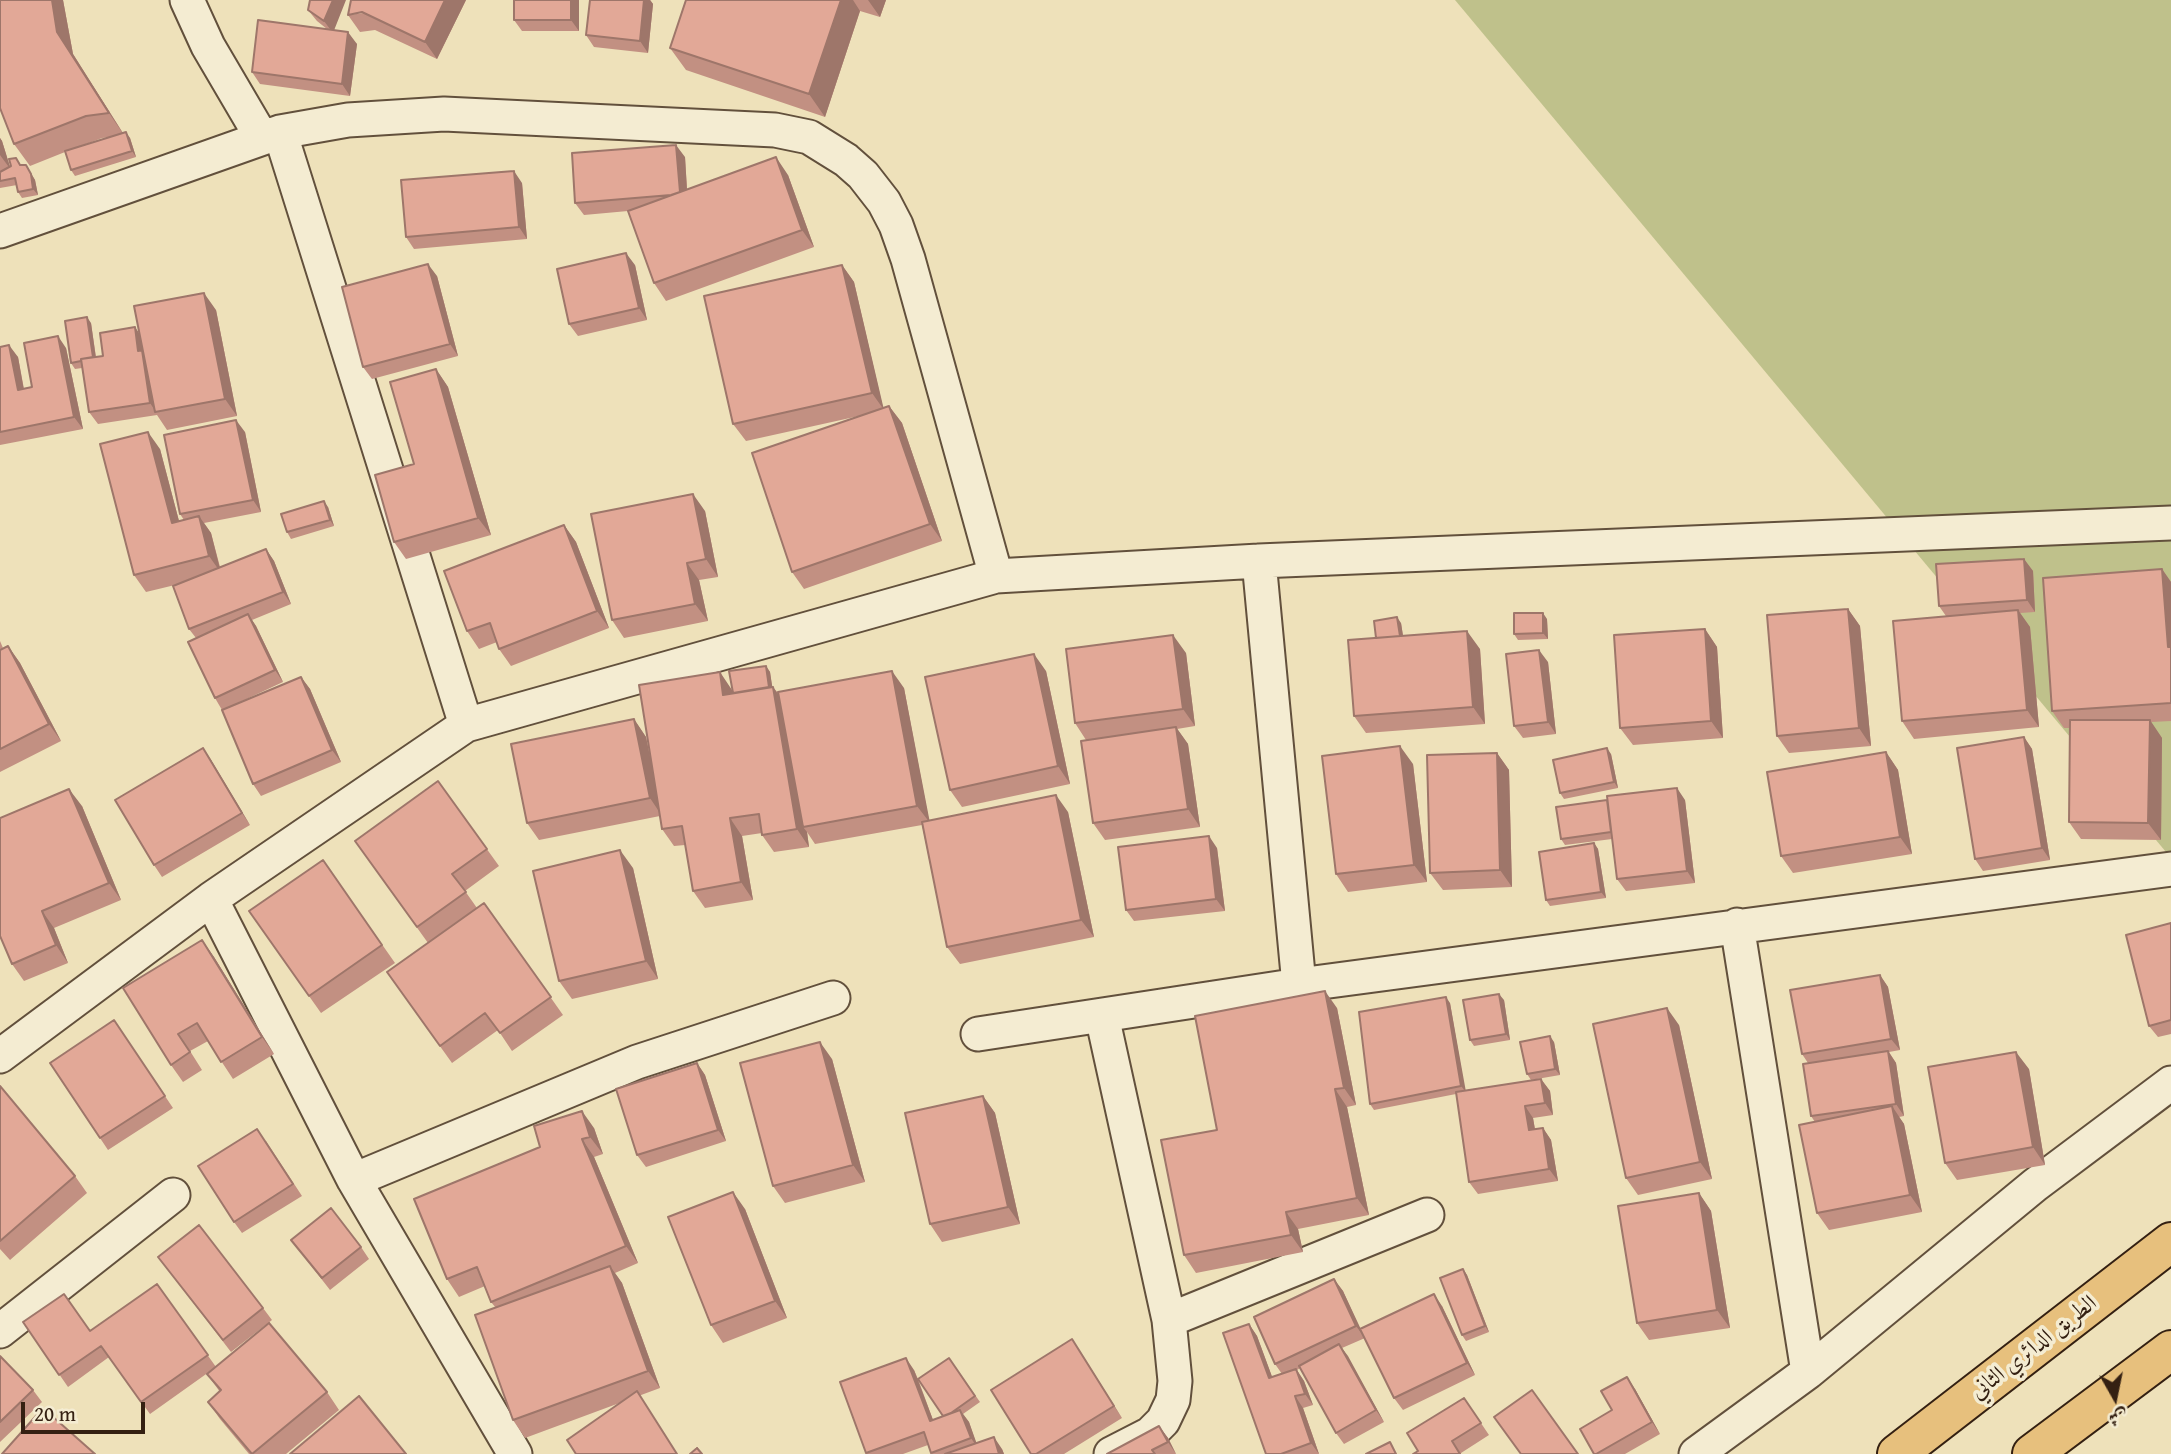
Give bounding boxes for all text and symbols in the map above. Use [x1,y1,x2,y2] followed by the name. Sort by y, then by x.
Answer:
[1965,1290,2103,1406] street label: الطريق الدائري الثاني
[2080,1363,2150,1433] north arrow
[24,1388,149,1432] scale bar
[34,1398,76,1429] text: 20 m
[2107,1403,2130,1434] text: ش

